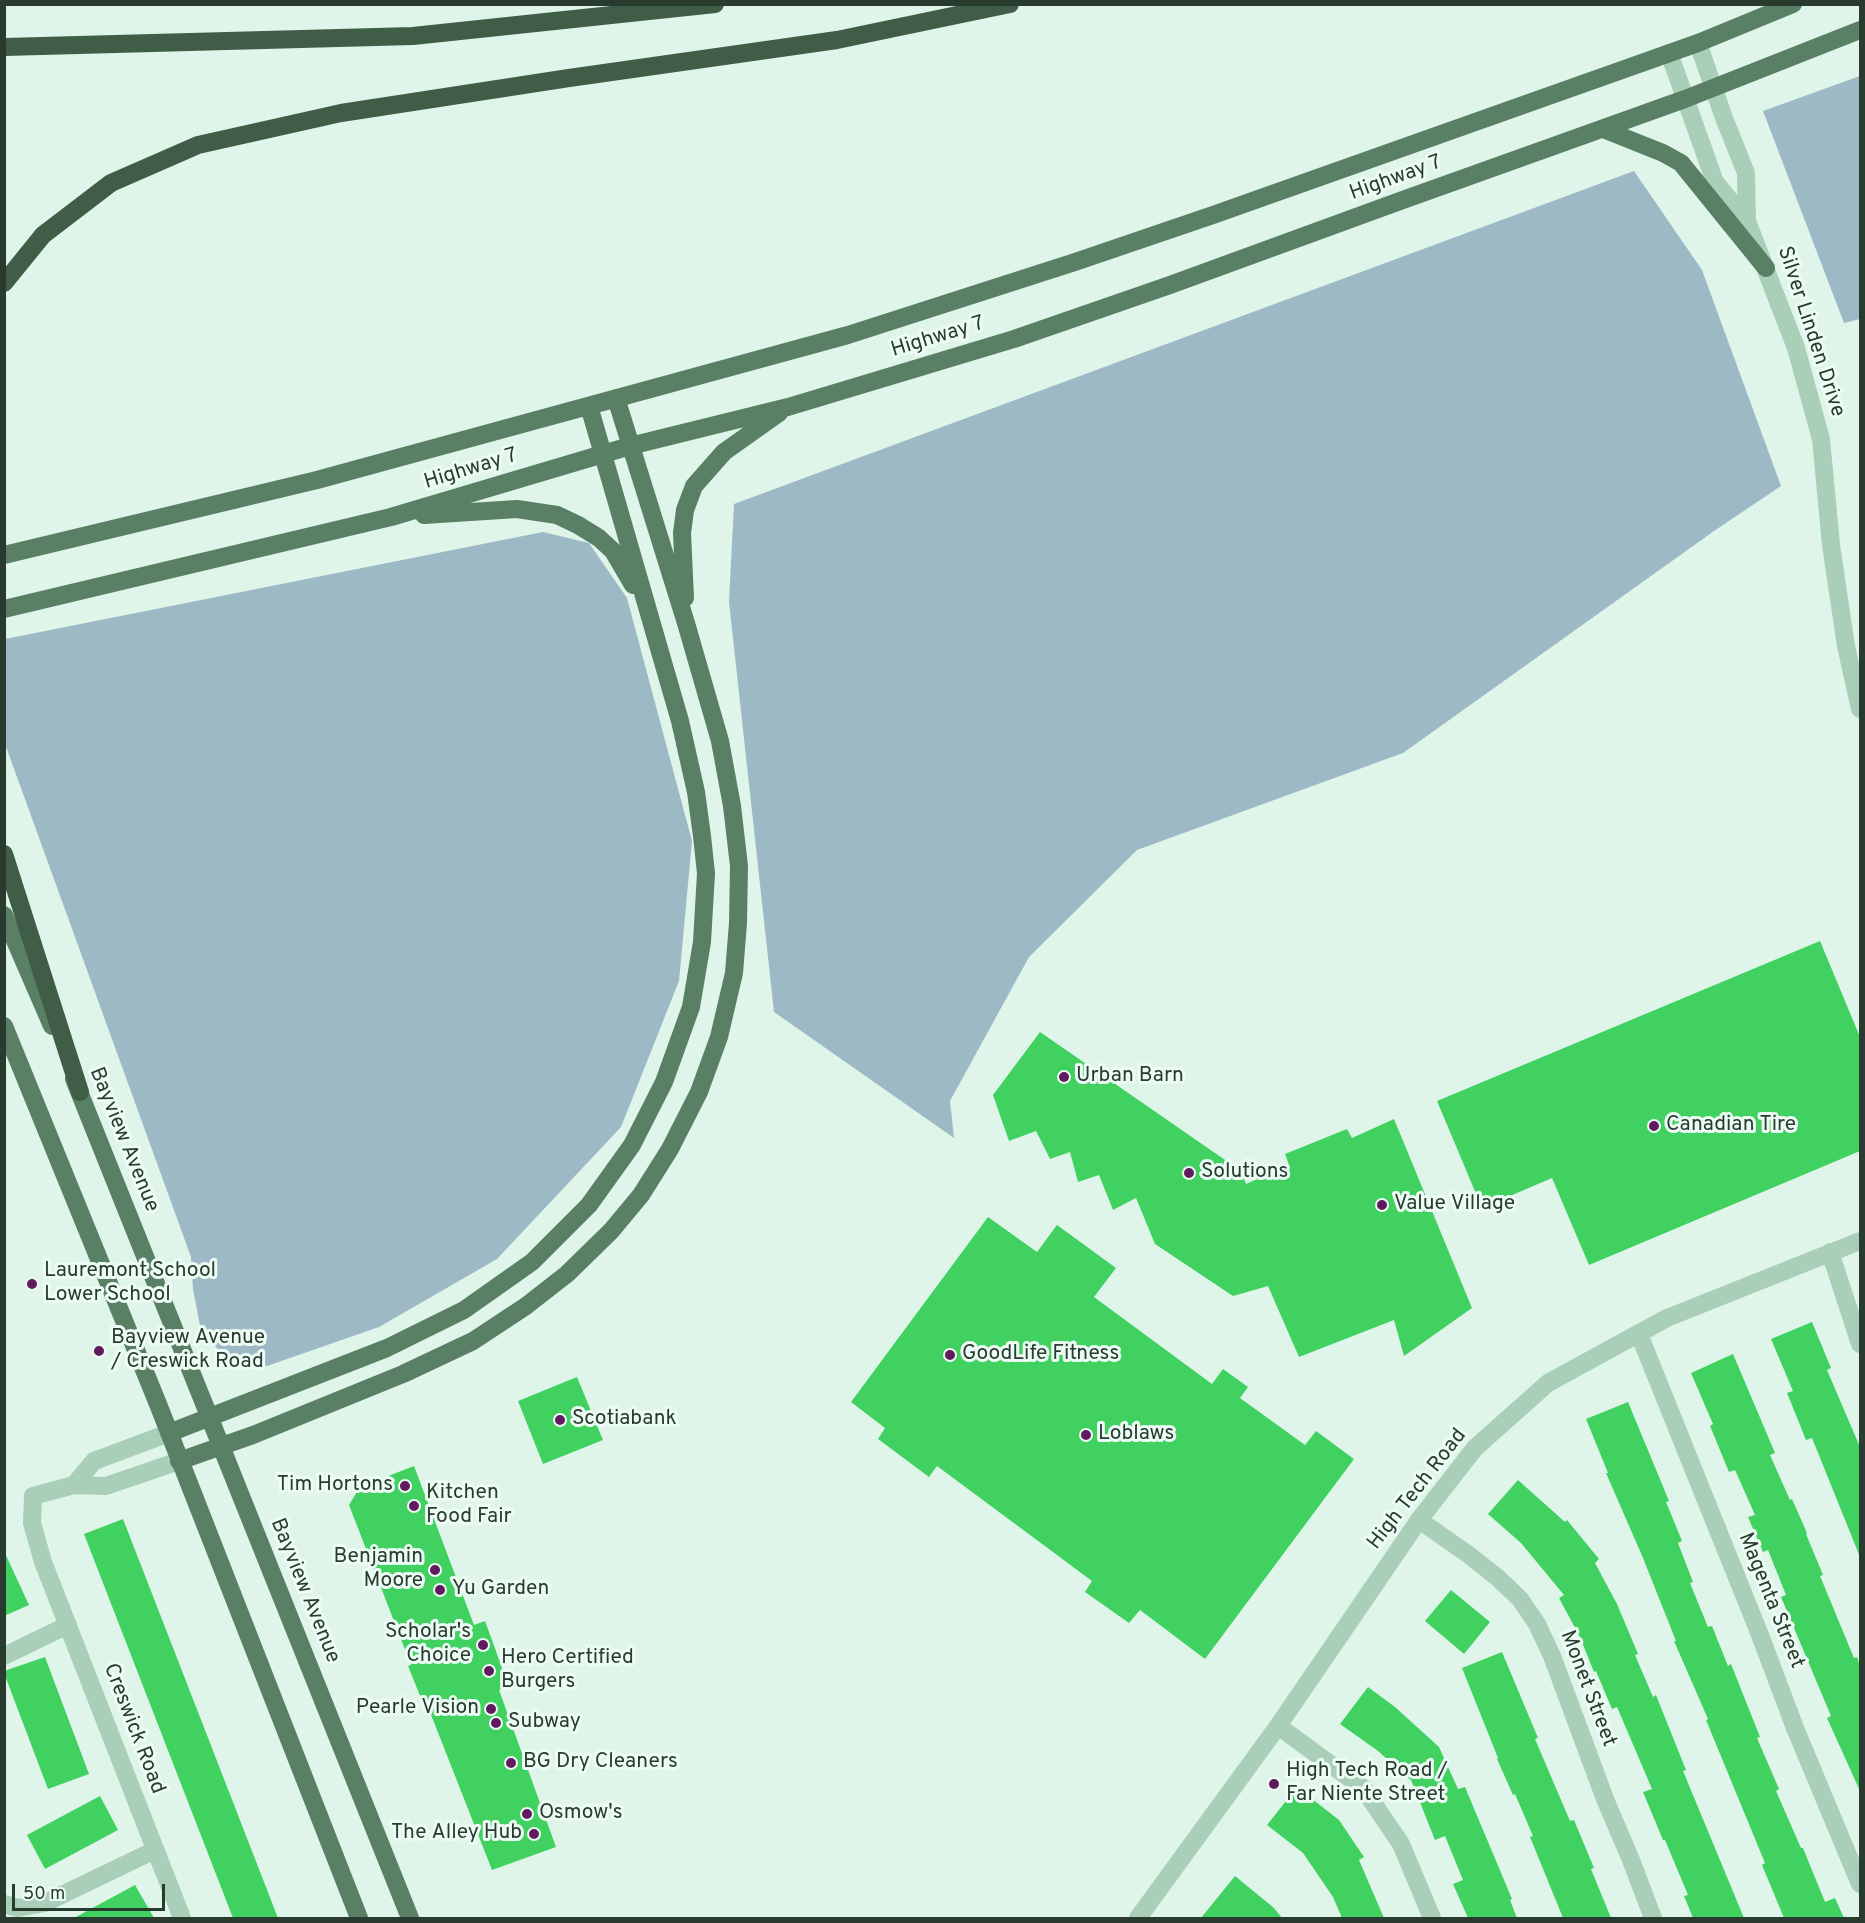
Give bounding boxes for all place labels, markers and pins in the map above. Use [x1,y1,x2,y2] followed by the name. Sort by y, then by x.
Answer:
[1076,1064,1184,1090] place label: Urban Barn
[1057,1070,1071,1084] marker: Urban Barn
[1666,1113,1796,1139] place label: Canadian Tire
[1647,1119,1661,1133] marker: Canadian Tire
[1201,1160,1288,1186] place label: Solutions
[1182,1166,1196,1180] marker: Solutions
[1394,1192,1515,1218] place label: Value Village
[1375,1198,1389,1212] marker: Value Village
[44,1259,216,1309] place label: Lauremont School Lower School
[25,1277,39,1291] marker: Lauremont School Lower School
[111,1326,265,1376] place label: Bayview Avenue / Creswick Road
[962,1342,1119,1368] place label: GoodLife Fitness
[92,1344,106,1358] marker: Bayview Avenue / Creswick Road
[943,1348,957,1362] marker: GoodLife Fitness
[572,1407,677,1433] place label: Scotiabank
[553,1413,567,1427] marker: Scotiabank
[1098,1422,1174,1448] place label: Loblaws
[1079,1428,1093,1442] marker: Loblaws
[277,1473,393,1499] place label: Tim Hortons
[398,1479,412,1493] marker: Tim Hortons
[426,1481,512,1531] place label: Kitchen Food Fair
[407,1499,421,1513] marker: Kitchen Food Fair
[333,1545,423,1595] place label: Benjamin Moore
[428,1563,442,1577] marker: Benjamin Moore
[452,1577,549,1603] place label: Yu Garden
[433,1583,447,1597] marker: Yu Garden
[385,1620,471,1670] place label: Scholar's Choice
[476,1638,490,1652] marker: Scholar's Choice
[501,1646,634,1696] place label: Hero Certified Burgers
[482,1664,496,1678] marker: Hero Certified Burgers
[356,1696,479,1722] place label: Pearle Vision
[484,1702,498,1716] marker: Pearle Vision
[508,1710,581,1736] place label: Subway
[489,1716,503,1730] marker: Subway
[523,1750,678,1776] place label: BG Dry Cleaners
[504,1756,518,1770] marker: BG Dry Cleaners
[1286,1759,1448,1809] place label: High Tech Road / Far Niente Street
[1267,1777,1281,1791] marker: High Tech Road / Far Niente Street
[539,1801,623,1827] place label: Osmow's
[520,1807,534,1821] marker: Osmow's
[391,1821,522,1847] place label: The Alley Hub
[527,1827,541,1841] marker: The Alley Hub

